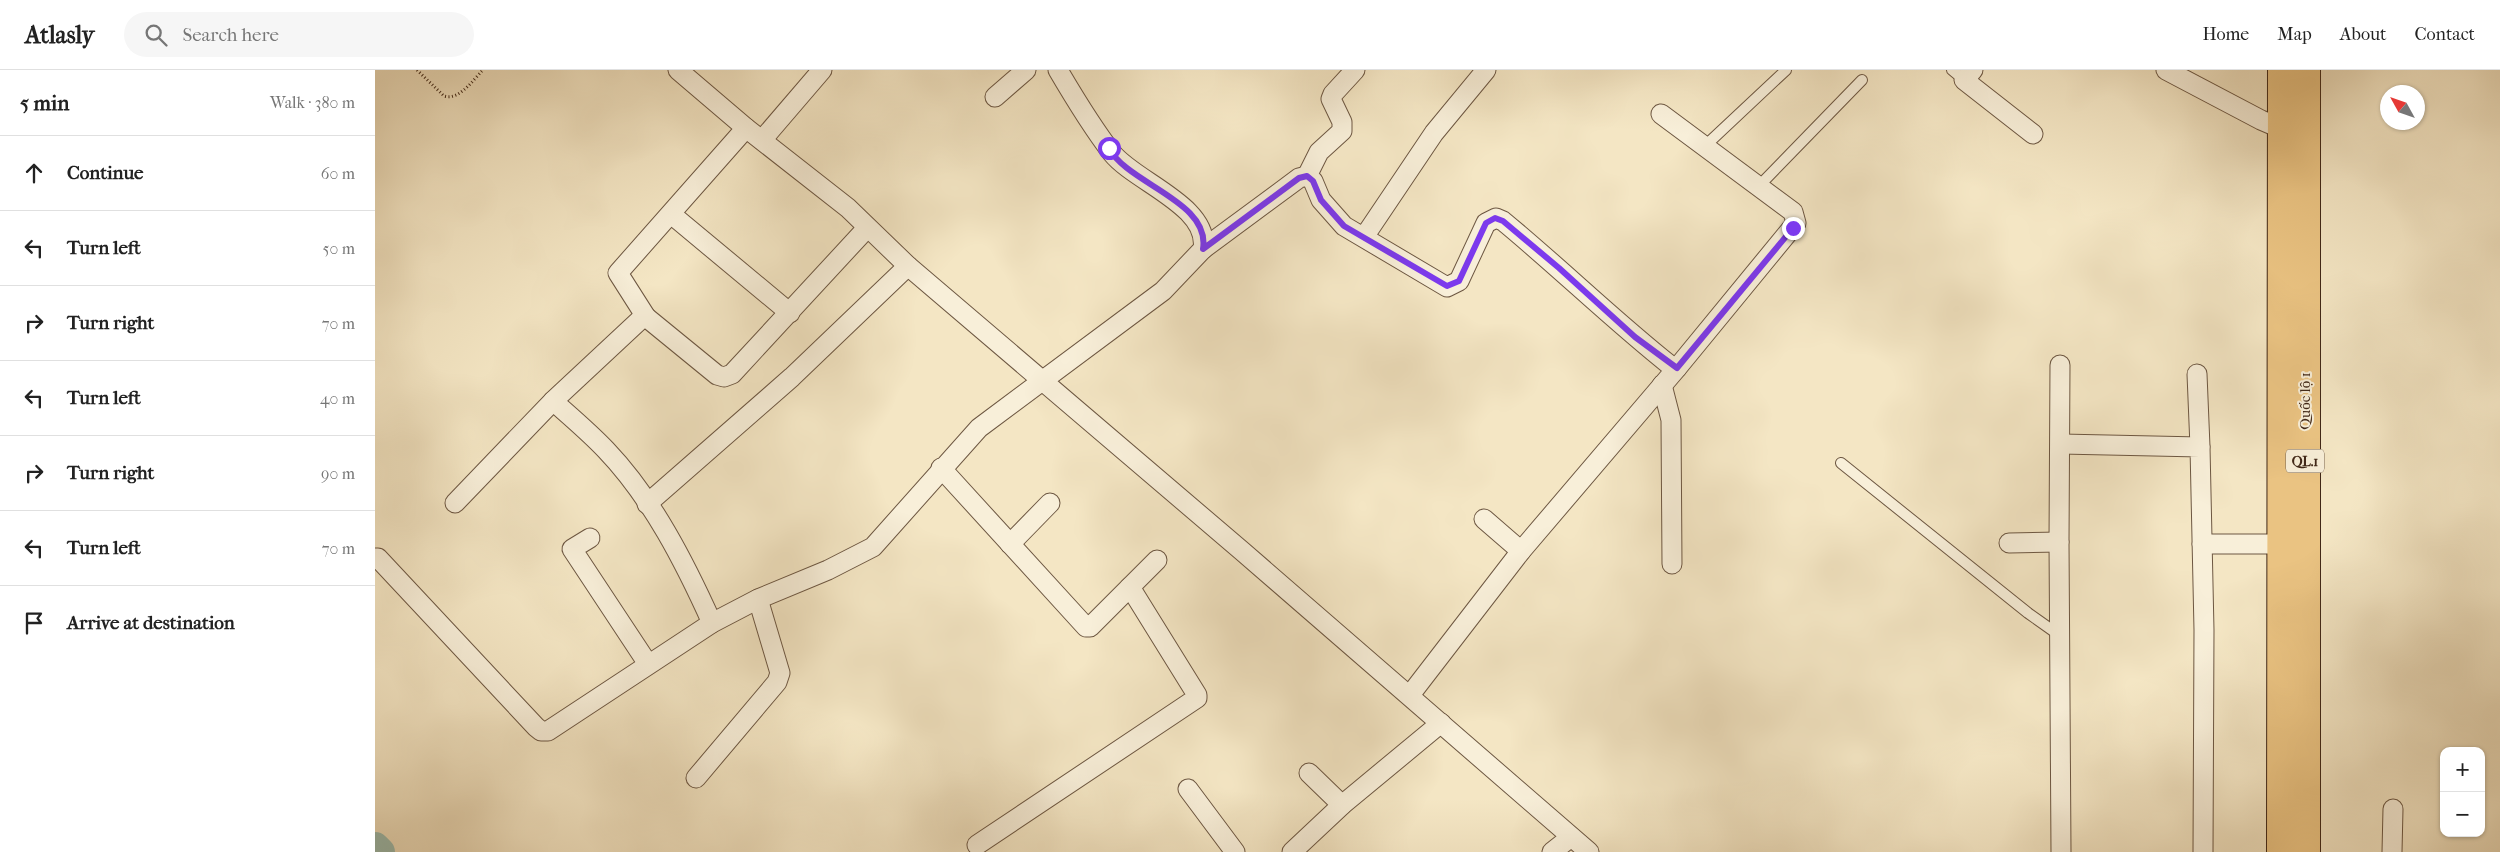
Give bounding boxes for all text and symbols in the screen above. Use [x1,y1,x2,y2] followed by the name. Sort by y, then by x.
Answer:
[124,12,474,57] search box
[25,21,94,49] text: Atlasly
[142,21,170,49] icon: search
[182,24,279,46] text: Search here
[2202,24,2249,45] text: Home
[2277,24,2312,45] text: Map
[2340,24,2386,45] text: About
[2414,24,2475,45] text: Contact
[2380,85,2425,130] north arrow
[20,91,69,115] text: 5 min
[270,93,355,112] text: Walk · 380 m
[1098,137,1121,160] route start
[20,159,48,187] icon: ahead
[67,162,143,184] text: Continue
[321,164,355,183] text: 60 m
[1782,217,1805,240] route end
[20,234,48,262] icon: left
[67,237,141,259] text: Turn left
[323,239,355,258] text: 50 m
[20,309,48,337] icon: right
[67,312,154,334] text: Turn right
[322,314,355,333] text: 70 m
[2296,372,2314,430] street label: Quốc lộ 1
[20,384,48,412] icon: left
[67,387,141,409] text: Turn left
[320,389,355,408] text: 40 m
[2286,450,2324,472] road number: QL.1
[20,459,48,487] icon: right
[67,462,154,484] text: Turn right
[321,464,355,483] text: 90 m
[20,534,48,562] icon: left
[67,537,141,559] text: Turn left
[322,539,355,558] text: 70 m
[20,609,48,637] icon: arrive
[67,612,235,634] text: Arrive at destination
[2440,747,2485,837] map controls
[2440,747,2485,792] button: +
[2440,792,2485,837] button: −

